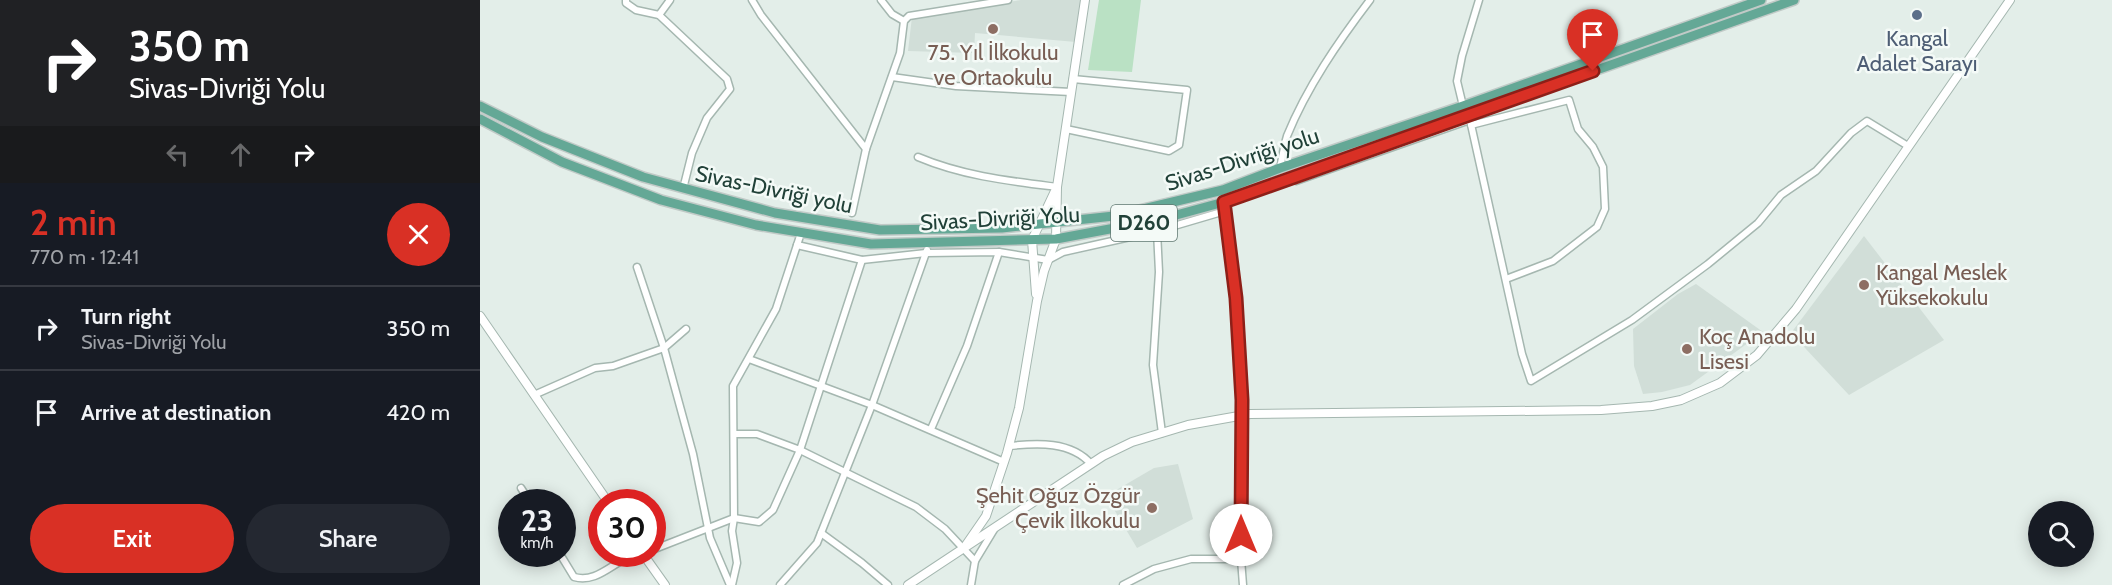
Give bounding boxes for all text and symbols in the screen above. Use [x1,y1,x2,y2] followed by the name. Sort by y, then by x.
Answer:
[1910,8,1924,22] marker: Kangal Adalet Sarayı
[1567,9,1618,71] pin
[1576,18,1609,51] icon: arrive
[129,20,250,72] text: 350 m
[986,22,1000,36] marker: 75. Yıl İlkokulu ve Ortaokulu
[30,24,108,102] icon: right
[1857,25,1977,77] place label: Kangal Adalet Sarayı
[928,39,1059,91] place label: 75. Yıl İlkokulu ve Ortaokulu
[129,72,325,105] text: Sivas-Divriği Yolu
[1162,122,1323,197] street label: Sivas-Divriği yolu
[161,138,194,171] icon: left
[224,138,257,171] icon: ahead
[287,138,320,171] icon: right
[693,160,855,219] street label: Sivas-Divriği yolu
[30,200,117,244] text: 2 min
[919,201,1081,236] street label: Sivas-Divriği Yolu
[387,203,450,266] button: close
[1111,205,1177,241] road number: D260
[30,245,139,269] text: 770 m · 12:41
[1875,259,2007,311] place label: Kangal Meslek Yüksekokulu
[1857,278,1871,292] marker: Kangal Meslek Yüksekokulu
[81,303,171,330] text: Turn right
[30,312,63,345] icon: right
[387,315,450,342] text: 350 m
[1699,323,1815,375] place label: Koç Anadolu Lisesi
[81,330,226,354] text: Sivas-Divriği Yolu
[1680,342,1694,356] marker: Koç Anadolu Lisesi
[30,396,63,429] icon: arrive
[81,399,271,426] text: Arrive at destination
[386,399,450,426] text: 420 m
[976,482,1140,534] place label: Şehit Oğuz Özgür Çevik İlkokulu
[588,489,666,567] speed limit sign: 30
[1145,501,1159,515] marker: Şehit Oğuz Özgür Çevik İlkokulu
[2028,501,2094,567] map controls
[2028,501,2094,567] button: search
[521,502,553,539] text: 23
[1209,503,1273,567] position arrow
[30,504,234,573] button: Exit
[246,504,450,573] button: Share
[521,534,553,552] text: km/h

